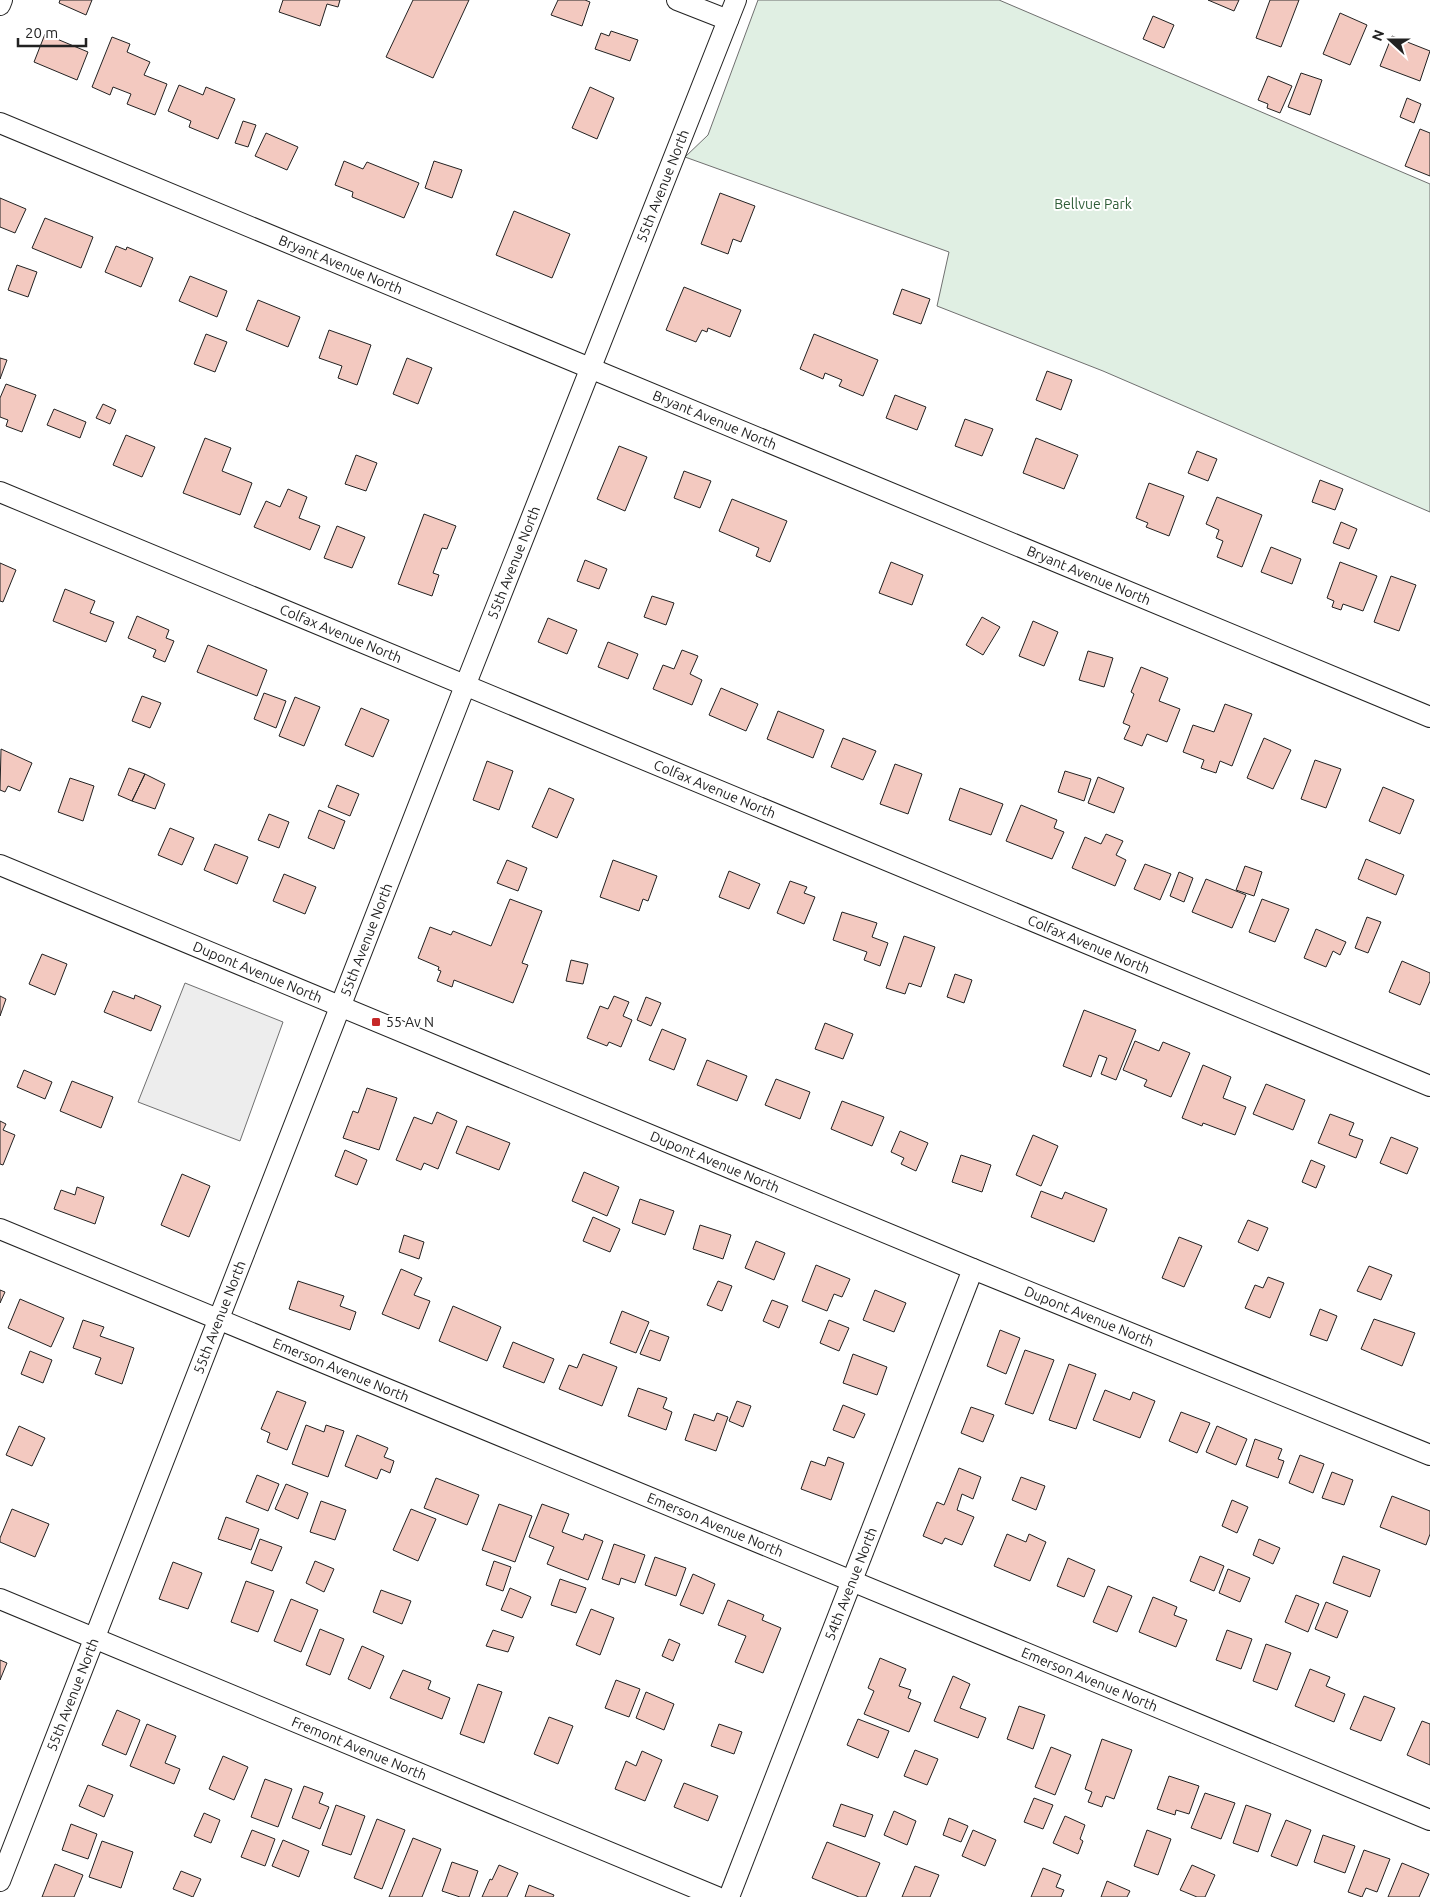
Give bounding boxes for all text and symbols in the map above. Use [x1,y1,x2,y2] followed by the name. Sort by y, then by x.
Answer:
[18,15,85,47] scale bar
[1365,15,1415,65] north arrow
[25,24,58,41] text: 20 m
[1369,28,1387,43] text: N
[633,127,692,245] street label: 55th Avenue North
[1054,196,1132,212] park label: Bellvue Park
[276,232,405,297] street label: Bryant Avenue North
[650,387,779,453] street label: Bryant Avenue North
[484,504,543,621] street label: 55th Avenue North
[1024,542,1153,608] street label: Bryant Avenue North
[277,601,404,666] street label: Colfax Avenue North
[651,756,778,821] street label: Colfax Avenue North
[337,881,395,999] street label: 55th Avenue North
[1025,912,1152,977] street label: Colfax Avenue North
[191,938,325,1006] street label: Dupont Avenue North
[386,1014,434,1030] place label: 55 Av N
[370,1016,382,1028] marker: 55 Av N
[648,1128,782,1196] street label: Dupont Avenue North
[190,1258,249,1376] street label: 55th Avenue North
[1022,1283,1156,1350] street label: Dupont Avenue North
[271,1335,412,1405] street label: Emerson Avenue North
[645,1489,786,1560] street label: Emerson Avenue North
[821,1525,880,1643] street label: 54th Avenue North
[43,1636,102,1753] street label: 55th Avenue North
[1019,1644,1160,1715] street label: Emerson Avenue North
[289,1713,429,1783] street label: Fremont Avenue North

